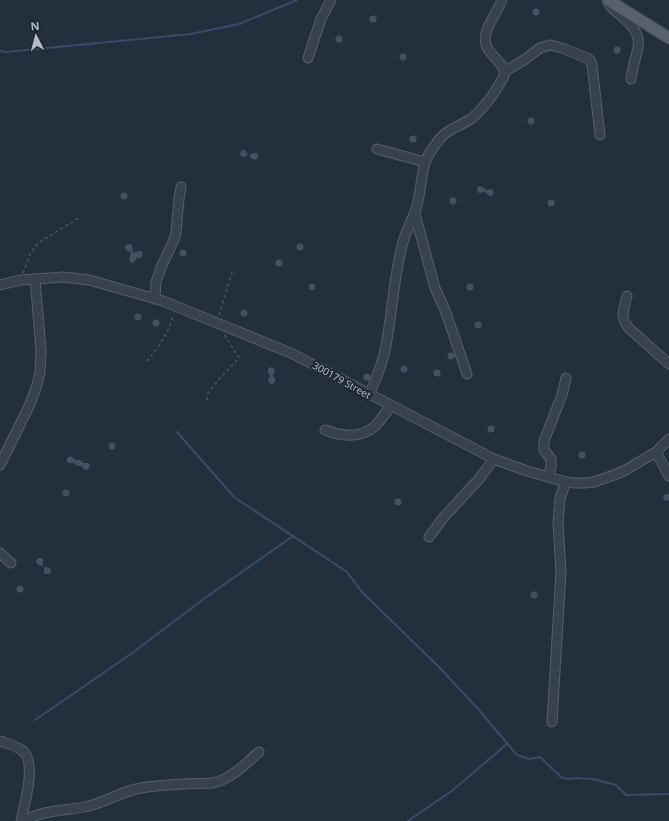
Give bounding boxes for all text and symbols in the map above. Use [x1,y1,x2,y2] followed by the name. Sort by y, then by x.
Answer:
[16,16,56,56] north arrow
[30,18,40,33] text: N
[310,358,374,402] street label: 300179 Street

